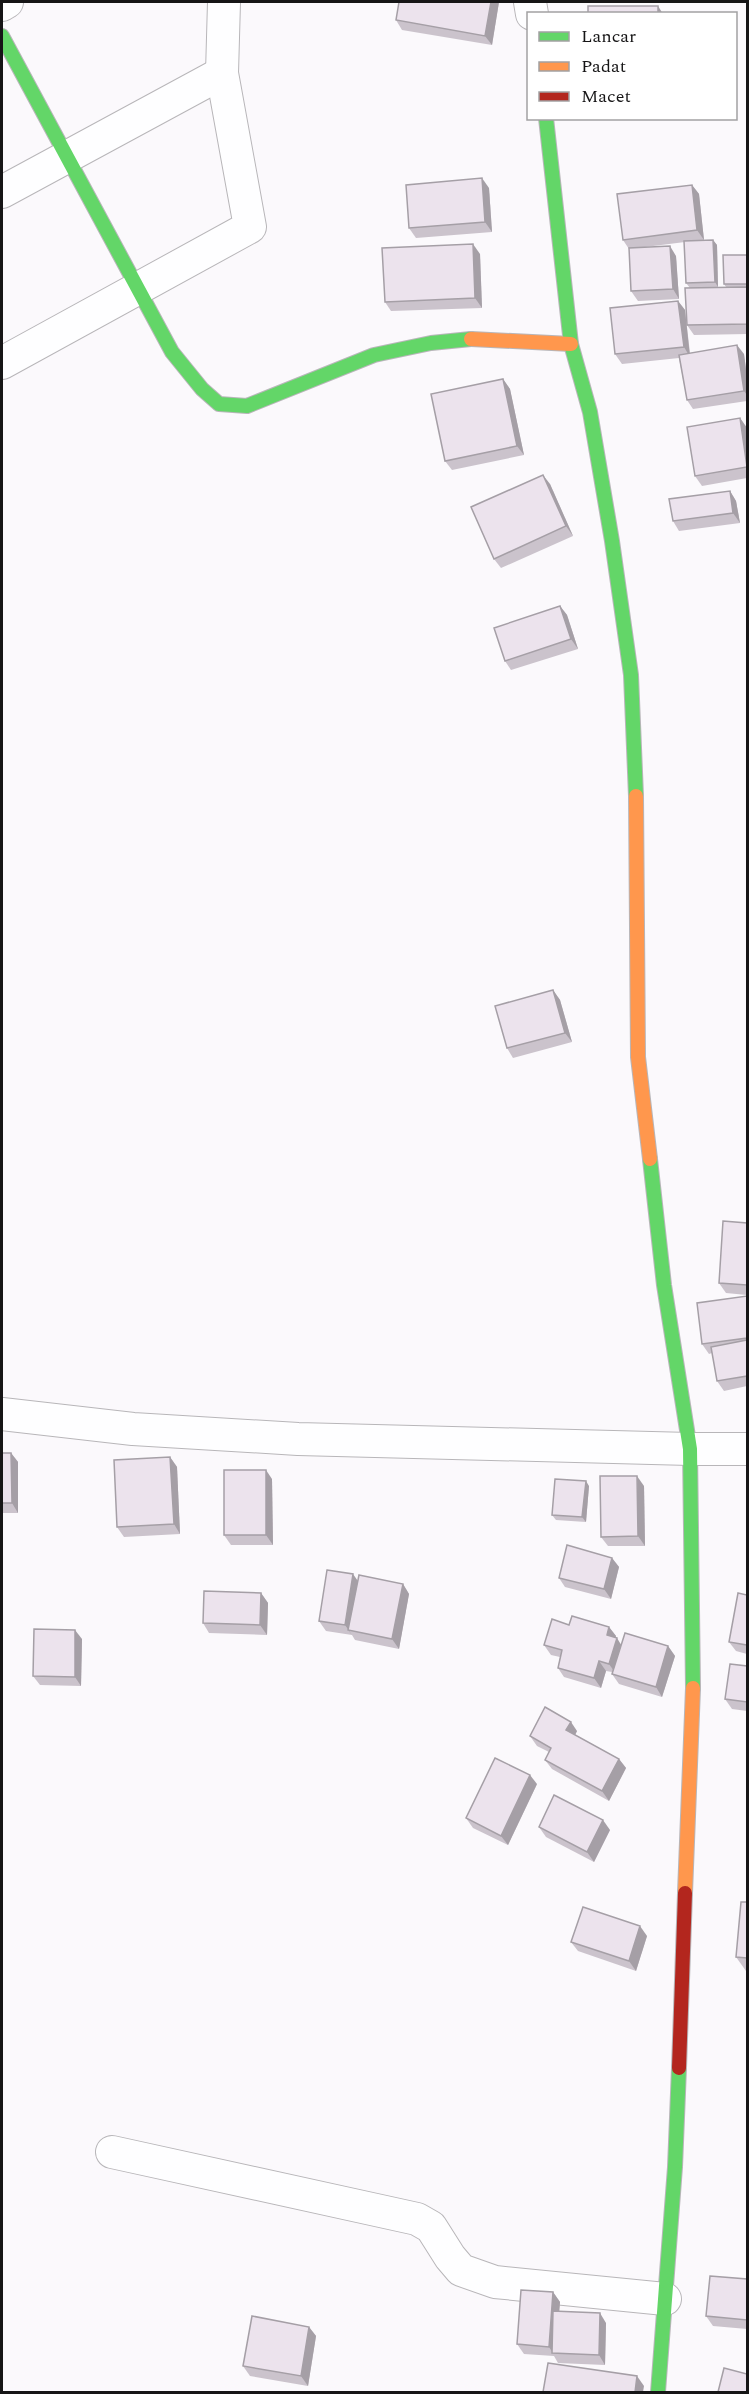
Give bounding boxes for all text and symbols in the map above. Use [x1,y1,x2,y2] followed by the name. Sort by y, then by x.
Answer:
[527,12,737,120] legend
[581,23,636,50] text: Lancar
[581,53,626,80] text: Padat
[581,83,631,110] text: Macet

